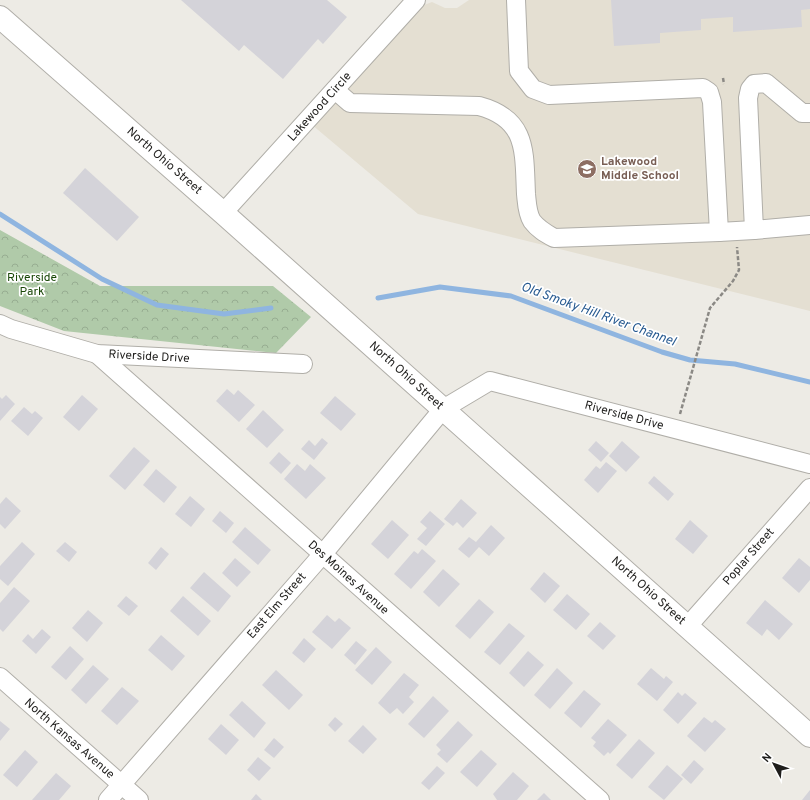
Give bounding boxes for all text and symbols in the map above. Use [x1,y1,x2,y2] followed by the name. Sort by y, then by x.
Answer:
[285,69,355,145] street label: Lakewood Circle
[123,124,205,198] street label: North Ohio Street
[601,154,679,184] place label: Lakewood Middle School
[576,158,598,180] school or university icon: Lakewood Middle School
[7,270,57,300] park label: Riverside Park
[518,280,678,351] water label: Old Smoky Hill River Channel
[365,338,447,414] street label: North Ohio Street
[108,347,190,367] street label: Riverside Drive
[583,398,665,434] street label: Riverside Drive
[720,525,778,589] street label: Poplar Street
[304,537,392,619] street label: Des Moines Avenue
[607,553,689,629] street label: North Ohio Street
[244,570,310,642] street label: East Elm Street
[20,695,118,783] street label: North Kansas Avenue
[754,744,794,784] north arrow
[759,751,775,766] text: N

